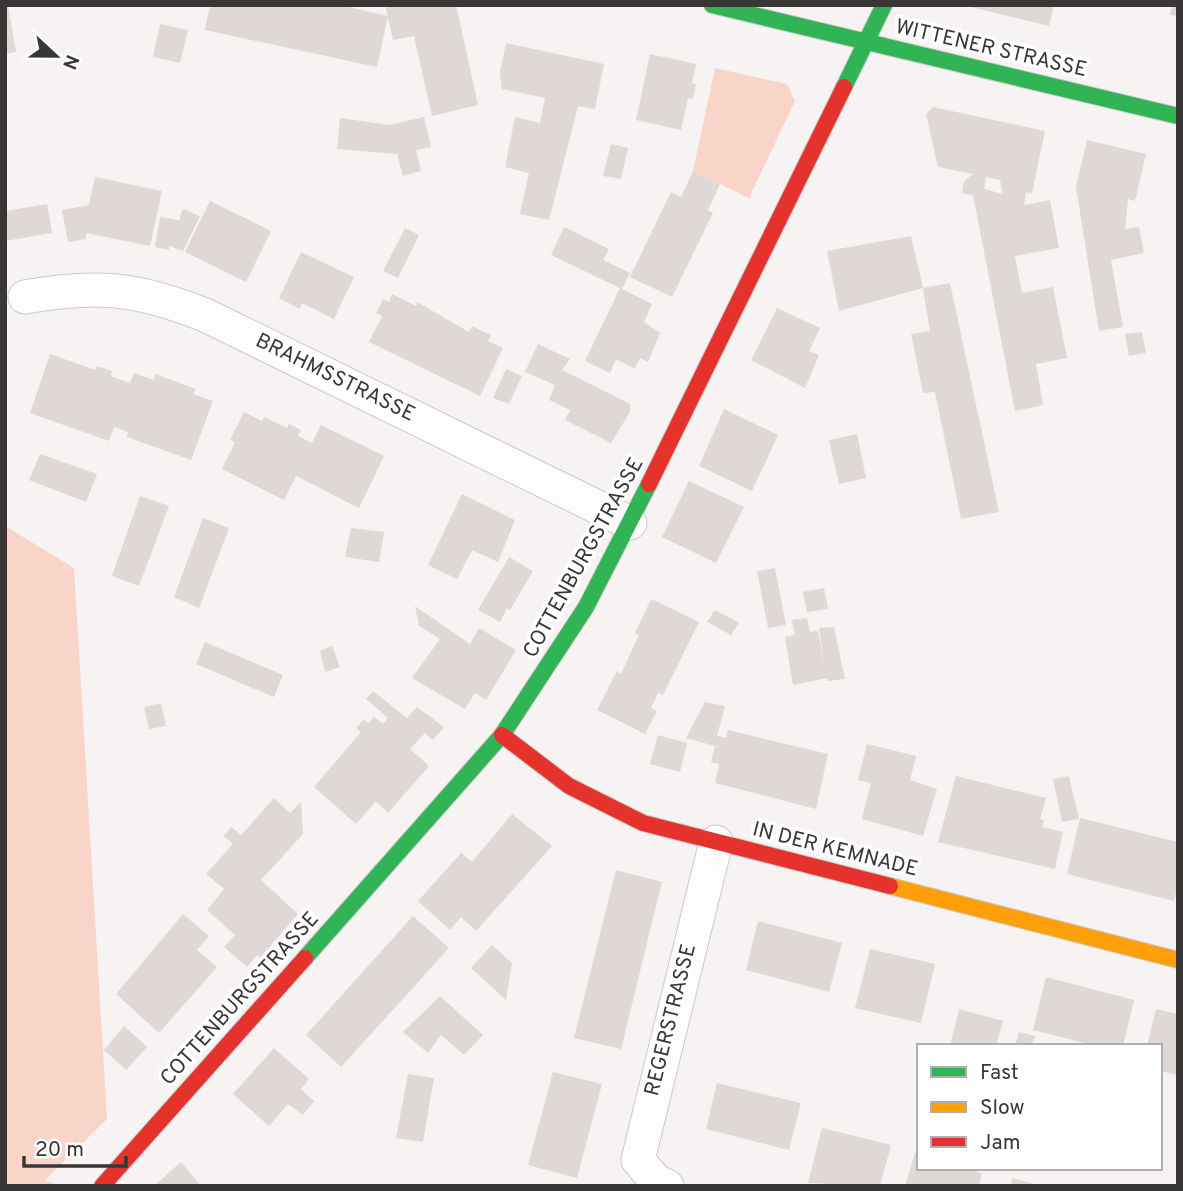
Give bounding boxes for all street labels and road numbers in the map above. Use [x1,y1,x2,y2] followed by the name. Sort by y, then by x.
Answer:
[893,14,1089,84] street label: WITTENER STRASSE
[251,328,419,428] street label: BRAHMSSTRASSE
[518,453,650,663] street label: COTTENBURGSTRASSE
[750,816,920,884] street label: IN DER KEMNADE
[155,906,325,1092] street label: COTTENBURGSTRASSE
[639,941,703,1099] street label: REGERSTRASSE

